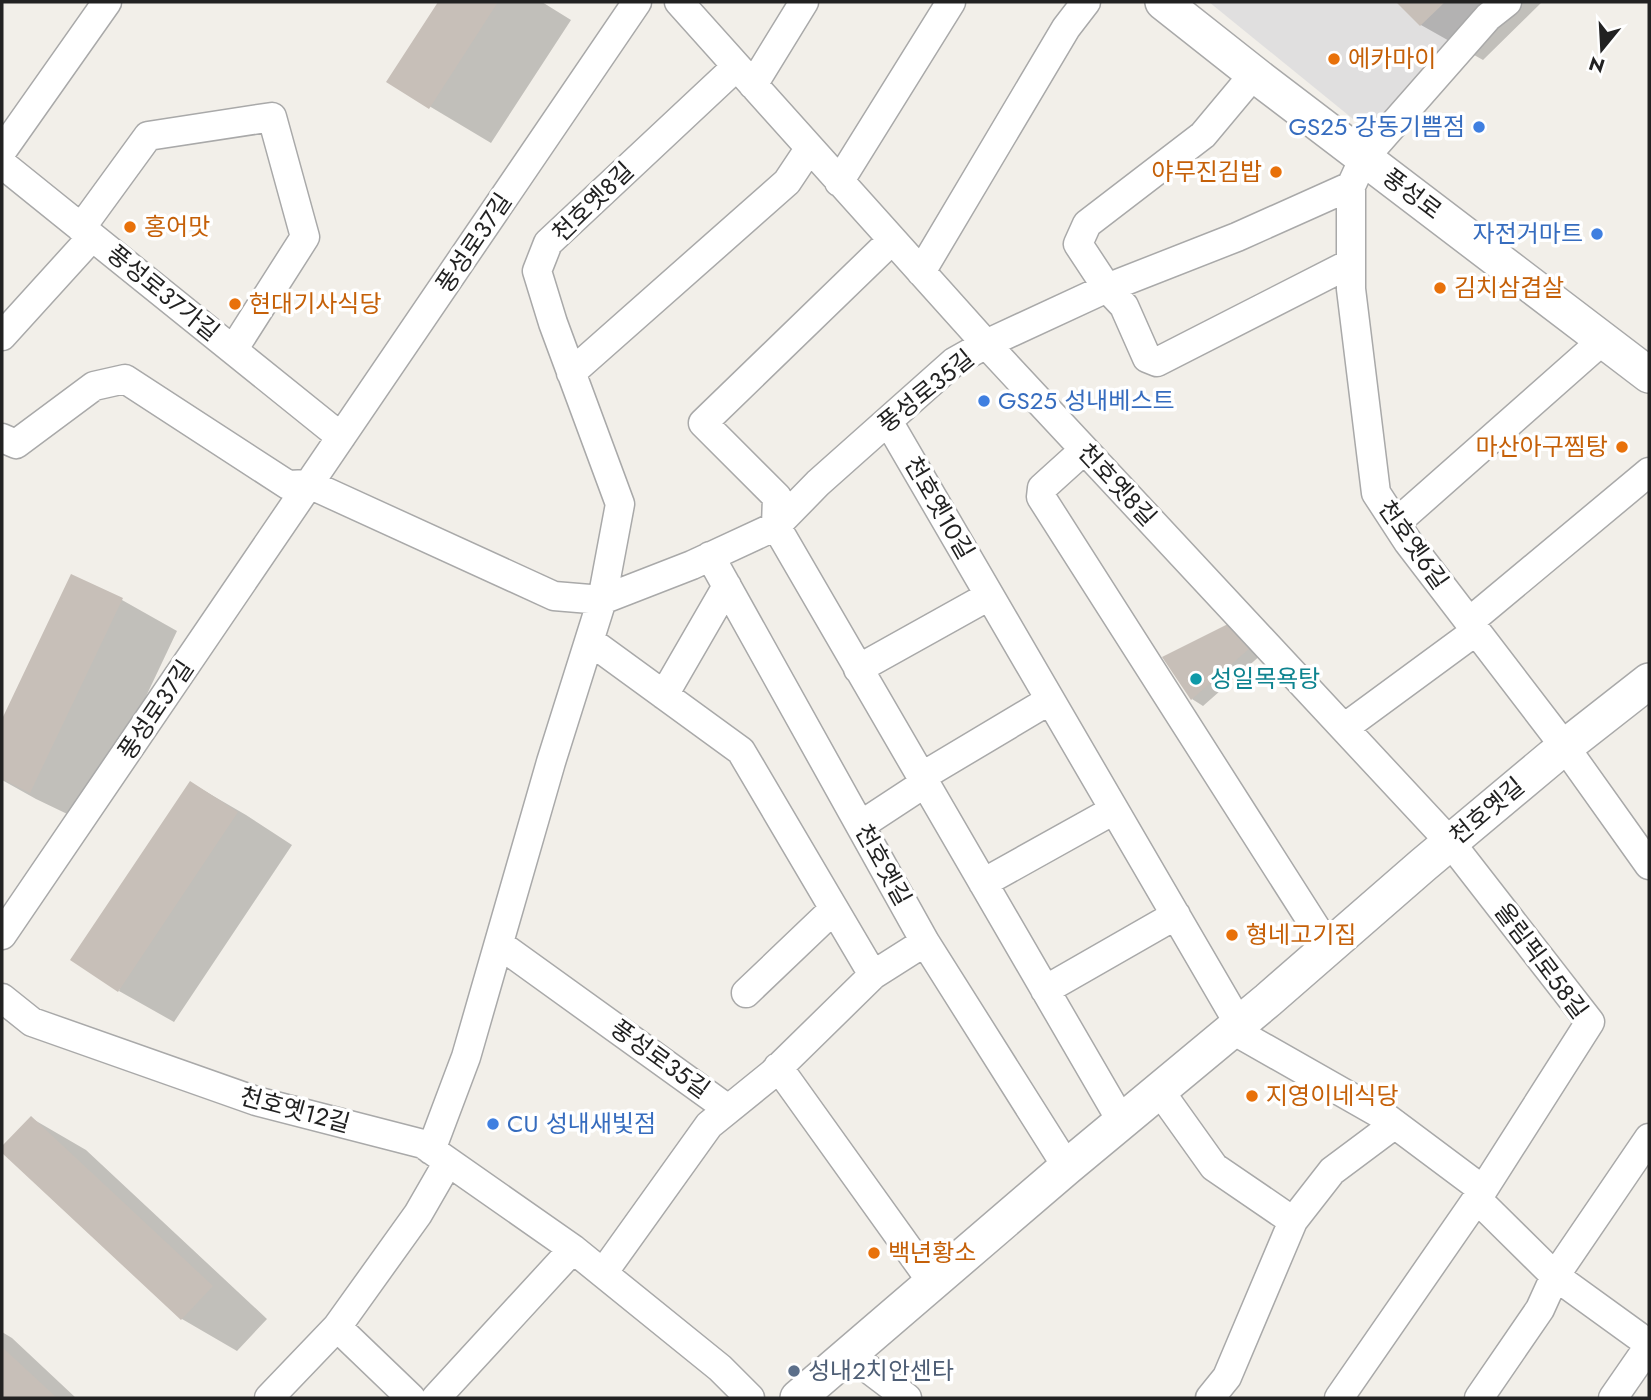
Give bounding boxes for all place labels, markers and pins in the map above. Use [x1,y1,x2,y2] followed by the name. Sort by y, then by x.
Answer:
[1348,41,1436,76] place label: 에카마이
[1326,51,1342,67] marker: 에카마이
[1288,109,1465,144] place label: GS25 강동기쁨점
[1471,119,1487,135] marker: GS25 강동기쁨점
[1152,154,1262,189] place label: 야무진김밥
[1268,164,1284,180] marker: 야무진김밥
[144,209,210,244] place label: 홍어맛
[1473,216,1583,251] place label: 자전거마트
[122,219,138,235] marker: 홍어맛
[1589,226,1605,242] marker: 자전거마트
[1454,270,1564,305] place label: 김치삼겹살
[1432,280,1448,296] marker: 김치삼겹살
[249,286,381,321] place label: 현대기사식당
[227,296,243,312] marker: 현대기사식당
[998,383,1175,418] place label: GS25 성내베스트
[976,393,992,409] marker: GS25 성내베스트
[1476,429,1608,464] place label: 마산아구찜탕
[1614,439,1630,455] marker: 마산아구찜탕
[1210,661,1320,696] place label: 성일목욕탕
[1188,671,1204,687] marker: 성일목욕탕
[1246,917,1356,952] place label: 형네고기집
[1224,927,1240,943] marker: 형네고기집
[1266,1078,1398,1113] place label: 지영이네식당
[1244,1088,1260,1104] marker: 지영이네식당
[507,1106,656,1141] place label: CU 성내새빛점
[485,1116,501,1132] marker: CU 성내새빛점
[888,1235,976,1270] place label: 백년황소
[866,1245,882,1261] marker: 백년황소
[808,1353,954,1388] place label: 성내2치안센타
[786,1363,802,1379] marker: 성내2치안센타

